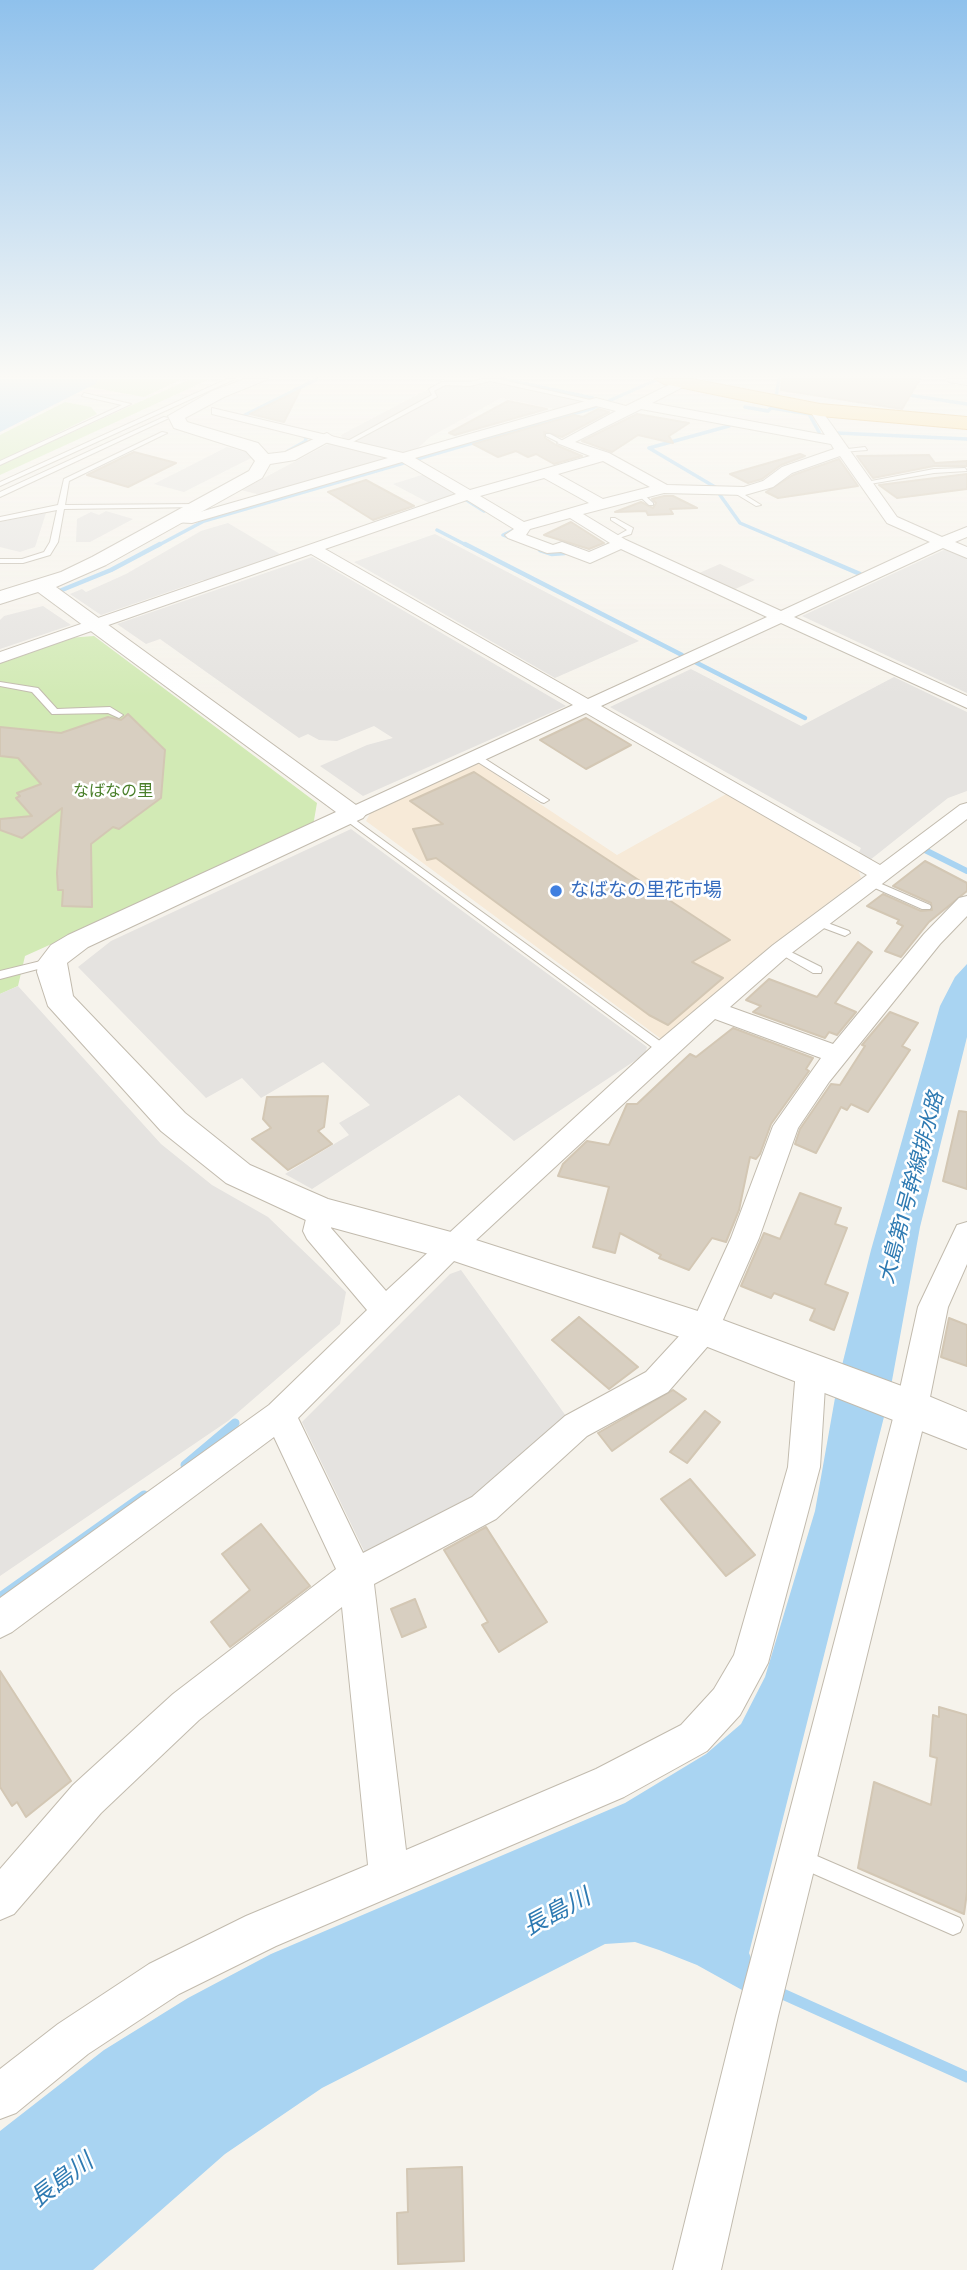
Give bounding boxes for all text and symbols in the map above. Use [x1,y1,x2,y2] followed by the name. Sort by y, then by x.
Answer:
[73,782,153,802] park label: なばなの里
[570,880,722,902] place label: なばなの里花市場
[548,883,564,899] marker: なばなの里花市場
[874,1089,950,1287] water label: 大島第1号幹線排水路
[518,1883,596,1943] water label: 長島川
[25,2148,99,2214] water label: 長島川

